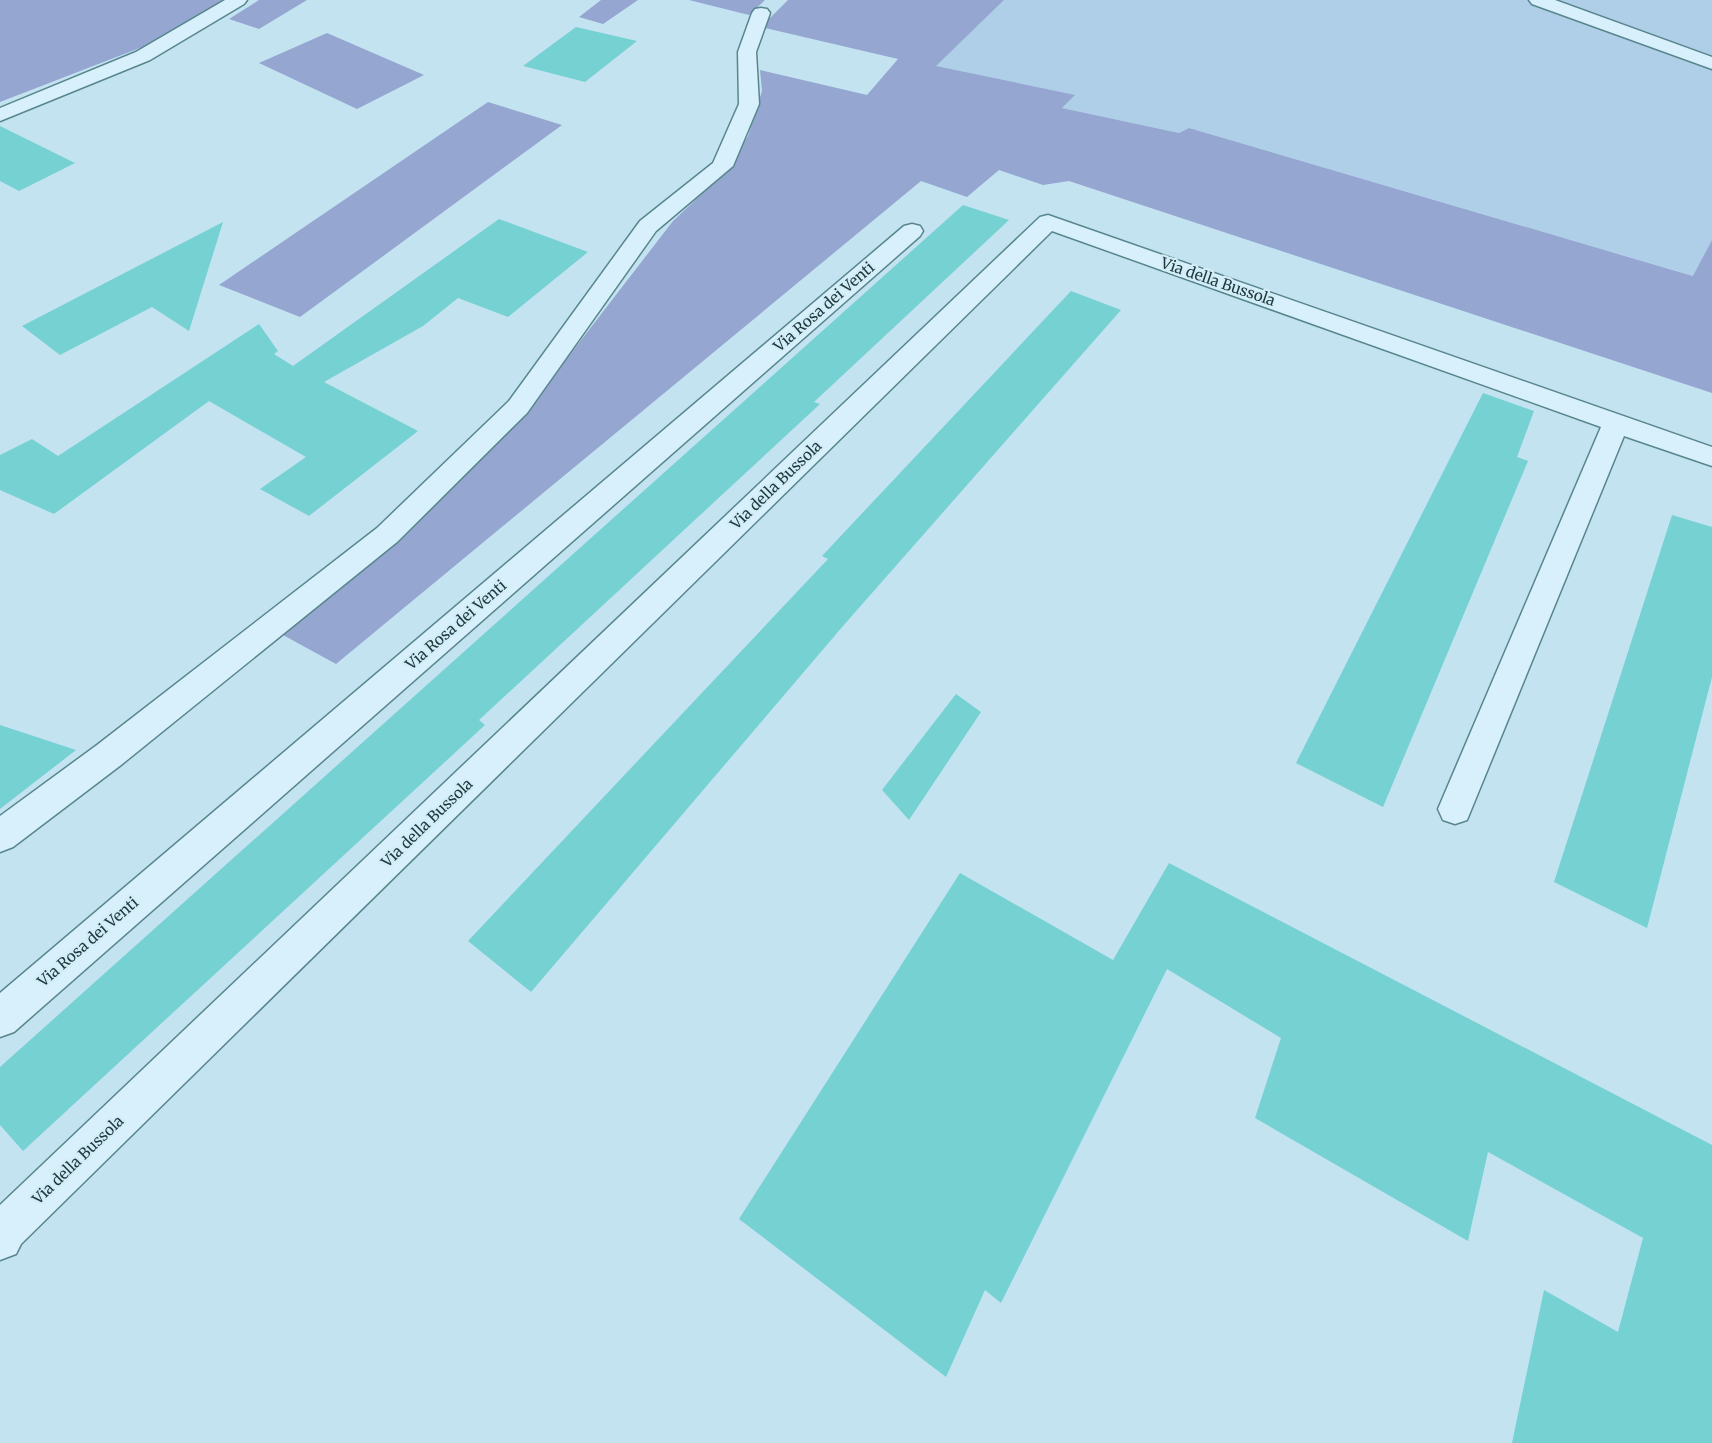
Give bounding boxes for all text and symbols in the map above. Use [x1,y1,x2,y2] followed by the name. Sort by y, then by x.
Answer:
[1158,253,1278,310] street label: Via della Bussola
[769,258,878,356] street label: Via Rosa dei Venti
[725,436,825,534] street label: Via della Bussola
[401,576,510,674] street label: Via Rosa dei Venti
[376,774,476,872] street label: Via della Bussola
[33,893,142,991] street label: Via Rosa dei Venti
[27,1111,127,1209] street label: Via della Bussola

